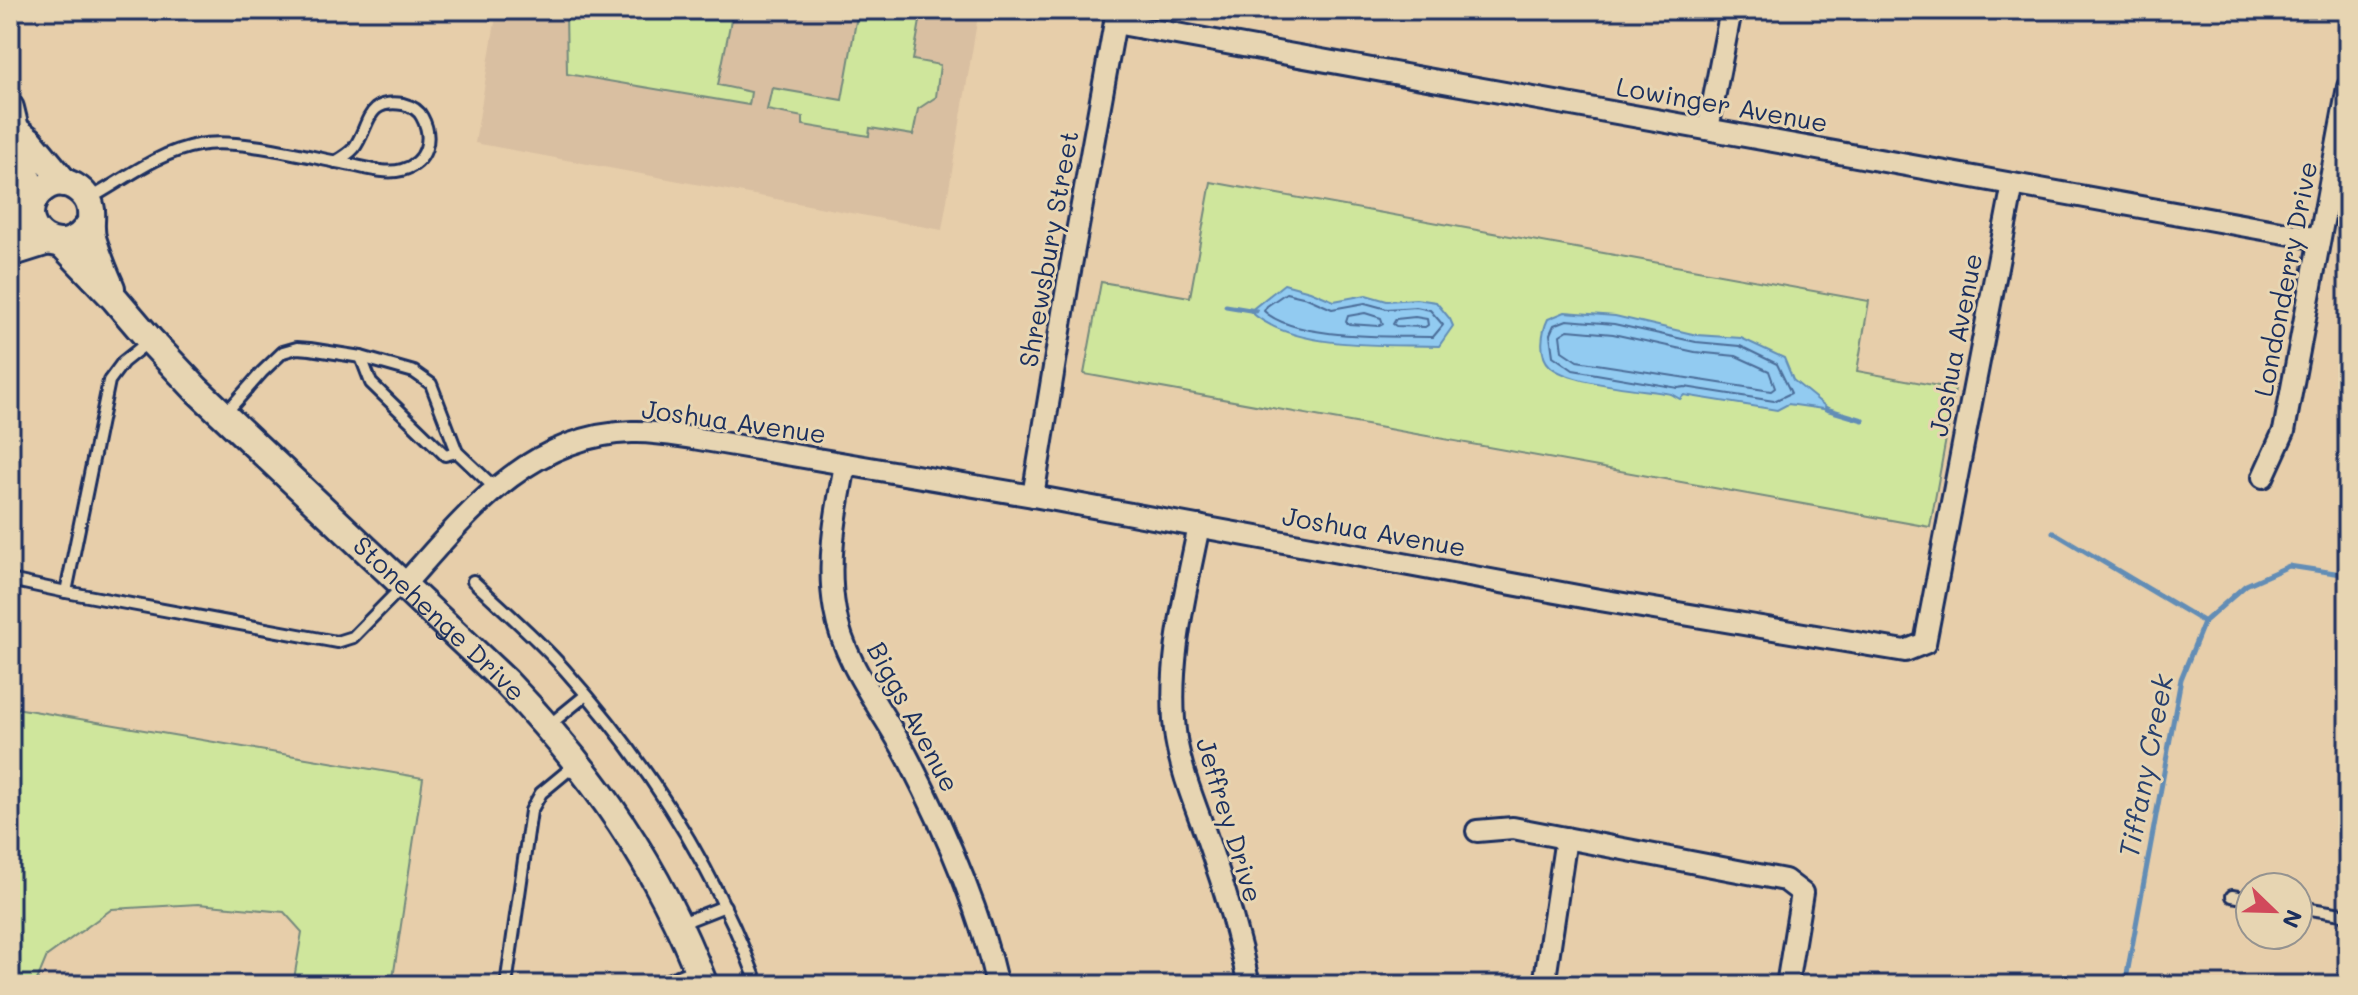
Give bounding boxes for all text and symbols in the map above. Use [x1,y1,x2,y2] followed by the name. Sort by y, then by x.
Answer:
[1614,69,1831,139] street label: Lowinger Avenue
[1010,128,1086,370] street label: Shrewsbury Street
[2246,158,2325,399] street label: Londonderry Drive
[1921,250,1989,439] street label: Joshua Avenue
[640,391,828,451] street label: Joshua Avenue
[1280,498,1469,564] street label: Joshua Avenue
[346,528,533,708] street label: Stonehenge Drive
[860,636,968,797] street label: Biggs Avenue
[2110,670,2181,861] water label: Tiffany Creek
[1189,733,1271,906] street label: Jeffrey Drive
[2234,871,2314,951] north arrow
[2276,906,2309,932] text: N

